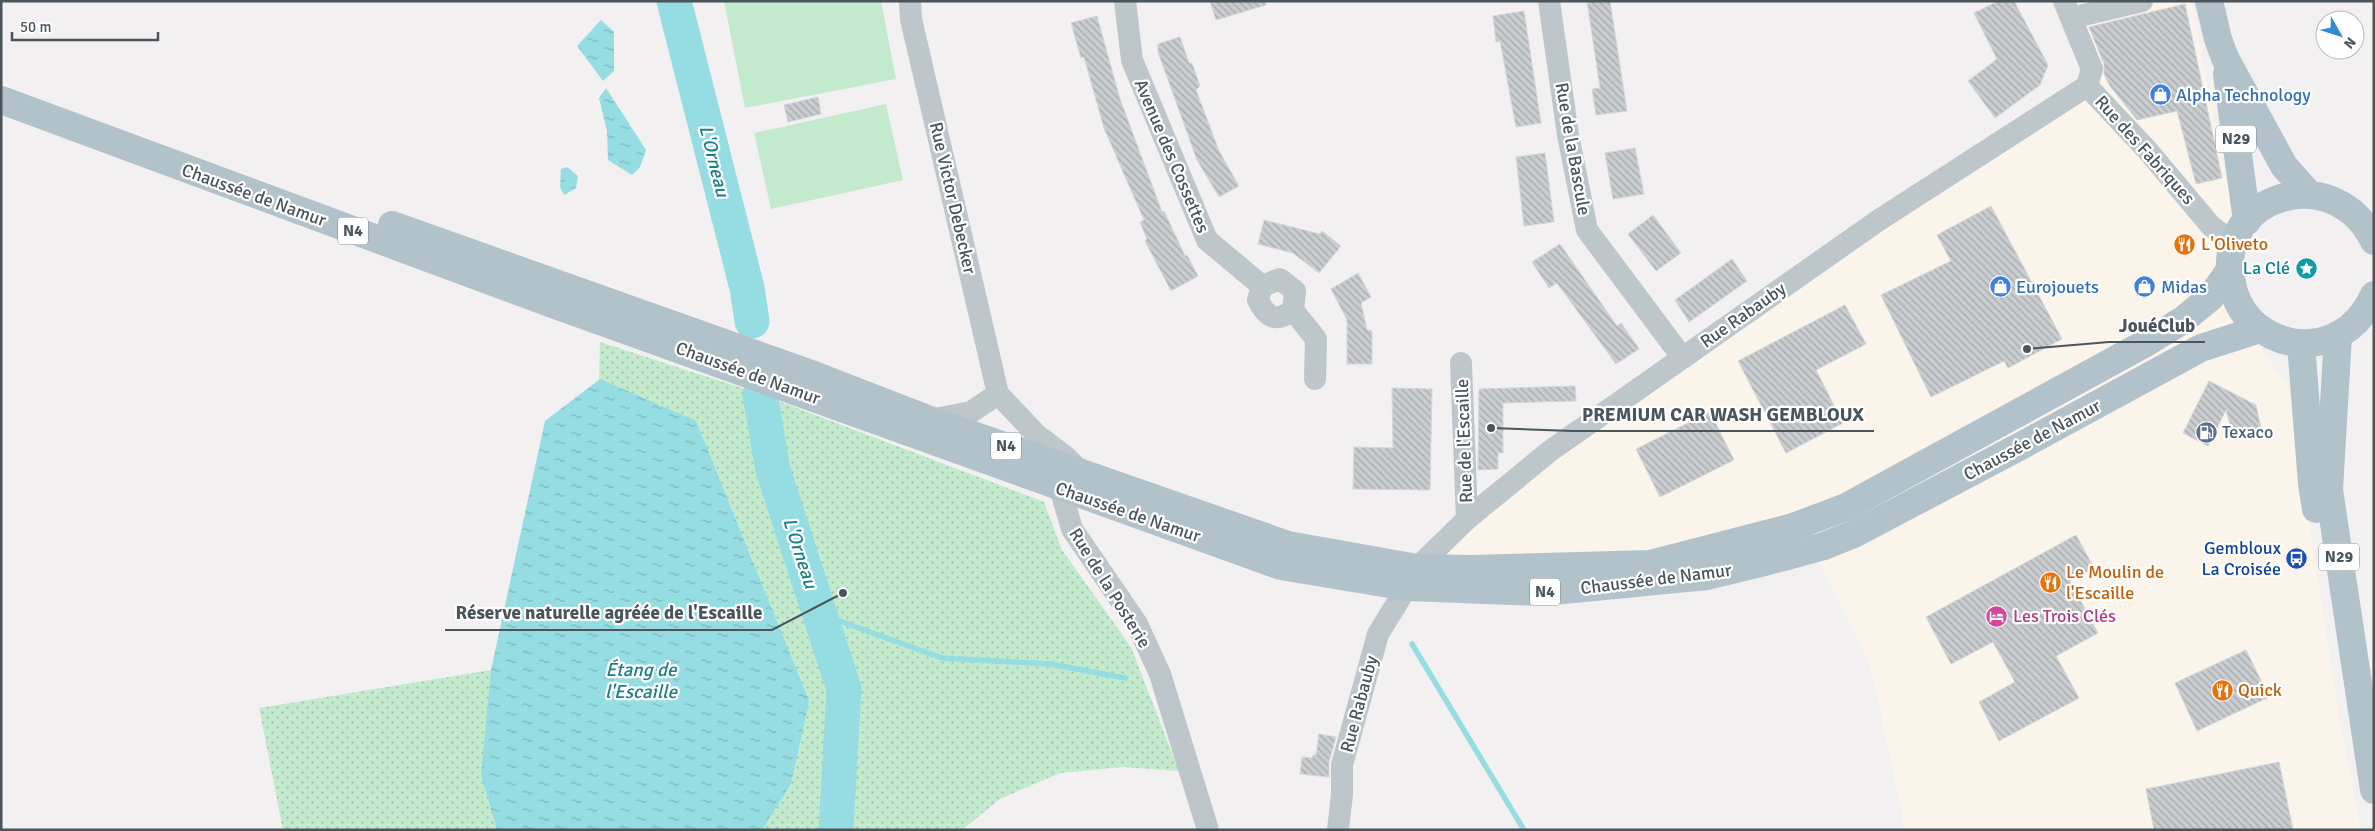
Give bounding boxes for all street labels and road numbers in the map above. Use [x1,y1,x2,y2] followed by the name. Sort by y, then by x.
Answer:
[1130,76,1214,236] street label: Avenue des Cossettes
[1550,81,1596,217] street label: Rue de la Bascule
[2090,91,2200,209] street label: Rue des Fabriques
[925,120,981,276] street label: Rue Victor Debecker
[2216,126,2256,152] road number: N29
[179,159,330,231] street label: Chaussée de Namur
[338,218,368,245] road number: N4
[1696,277,1790,353] street label: Rue Rabauby
[673,337,824,409] street label: Chaussée de Namur
[1451,379,1477,503] street label: Rue de l'Escaille
[1960,394,2105,485] street label: Chaussée de Namur
[991,432,1021,460] road number: N4
[1053,477,1204,547] street label: Chaussée de Namur
[1064,524,1156,652] street label: Rue de la Posterie
[2319,544,2359,570] road number: N29
[1579,559,1733,599] street label: Chaussée de Namur
[1530,578,1560,606] road number: N4
[1336,653,1383,755] street label: Rue Rabauby

